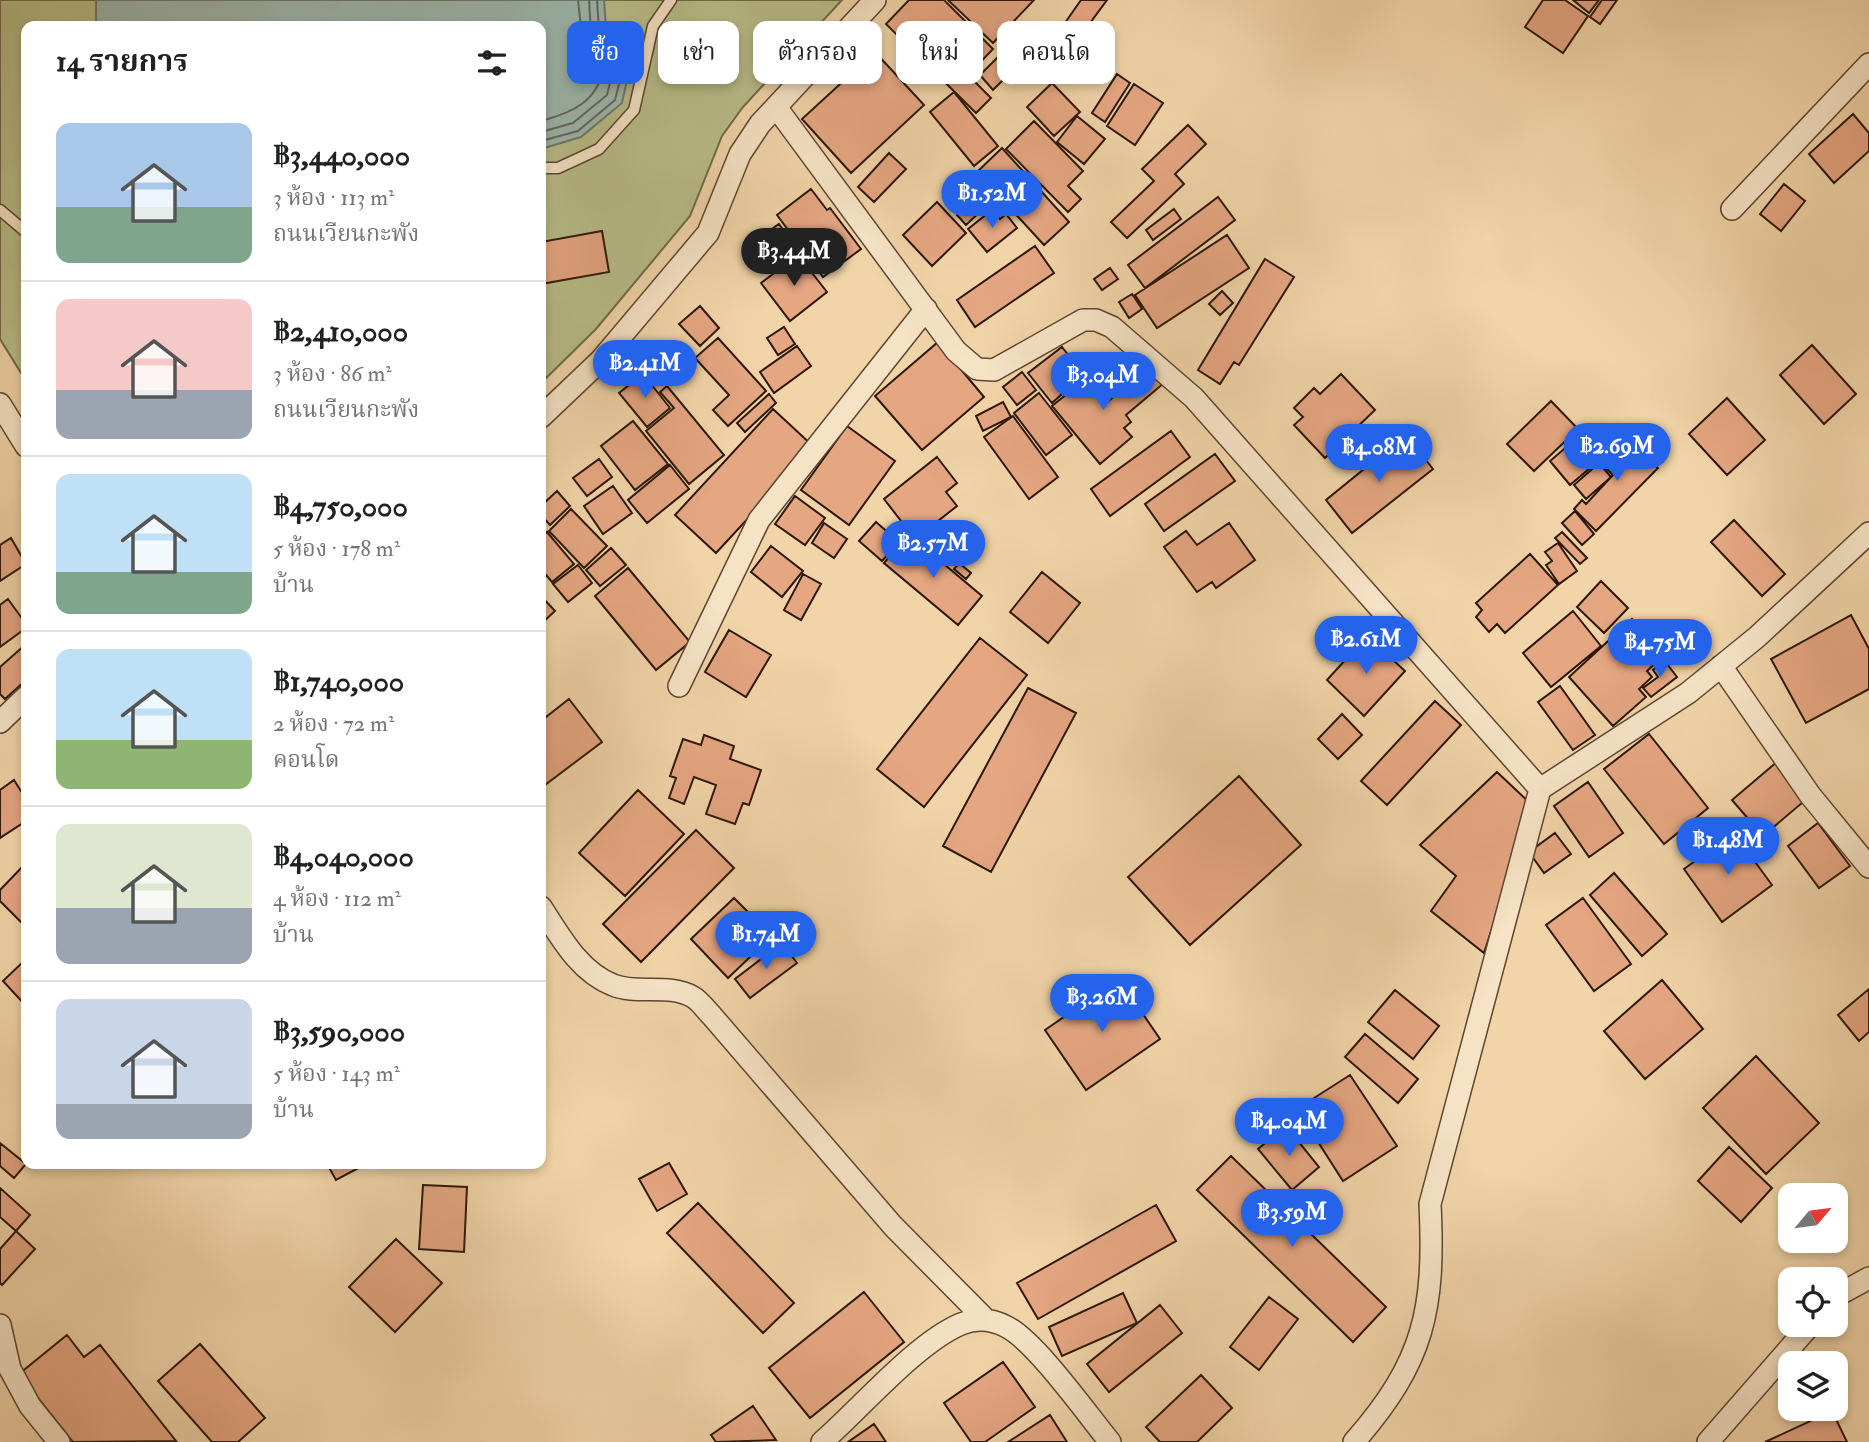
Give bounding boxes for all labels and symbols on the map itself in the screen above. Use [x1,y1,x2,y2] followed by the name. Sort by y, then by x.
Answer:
[935,170,1049,230] pin: ฿1.52M
[737,229,851,288] pin: ฿3.44M
[588,340,702,400] pin: ฿2.41M
[1046,352,1160,412] pin: ฿3.04M
[1322,424,1436,484] pin: ฿4.08M
[1560,424,1674,483] pin: ฿2.69M
[876,520,990,580] pin: ฿2.57M
[1309,616,1423,676] pin: ฿2.61M
[1603,620,1717,679] pin: ฿4.75M
[1671,818,1785,877] pin: ฿1.48M
[709,912,823,971] pin: ฿1.74M
[1045,974,1159,1034] pin: ฿3.26M
[1232,1098,1346,1158] pin: ฿4.04M
[1778,1183,1848,1253] north arrow
[1235,1190,1349,1249] pin: ฿3.59M

